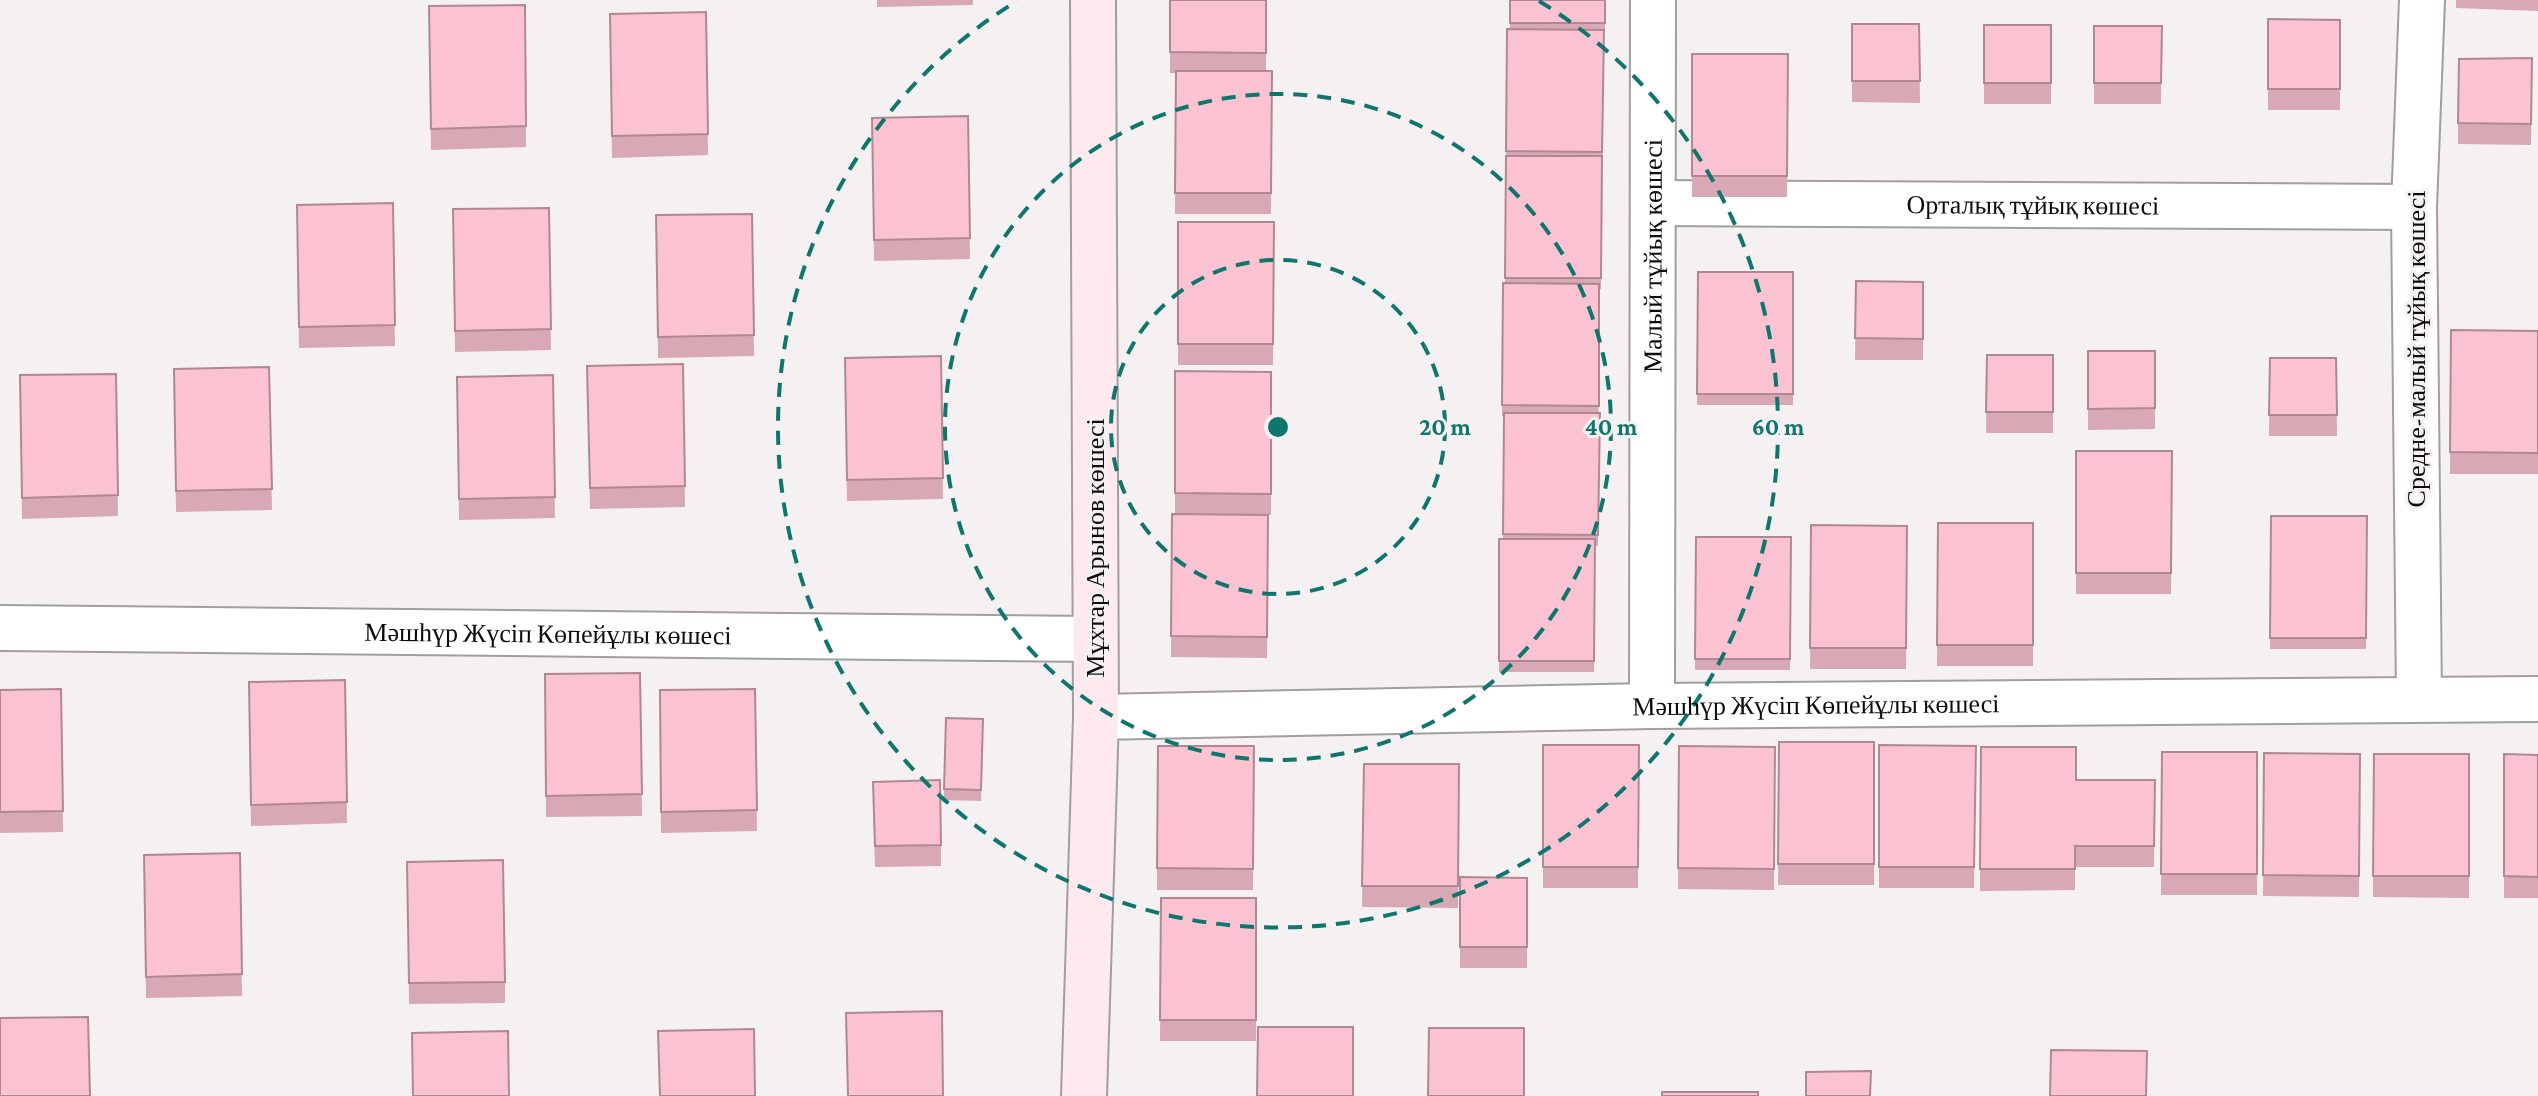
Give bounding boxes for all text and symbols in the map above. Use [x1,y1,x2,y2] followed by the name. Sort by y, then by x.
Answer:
[1638,139,1668,373] street label: Малый тұйық көшесі
[1907,190,2159,221] street label: Орталық тұйық көшесі
[2402,191,2431,507] street label: Средне-малый тұйық көшесі
[1264,413,1292,441] centre of rings
[1419,413,1472,440] text: 20 m
[1585,413,1638,440] text: 40 m
[1752,413,1805,440] text: 60 m
[1081,418,1110,678] street label: Мұхтар Арынов көшесі
[364,618,732,650] street label: Мәшһүр Жүсіп Көпейұлы көшесі
[1632,689,2000,721] street label: Мәшһүр Жүсіп Көпейұлы көшесі

